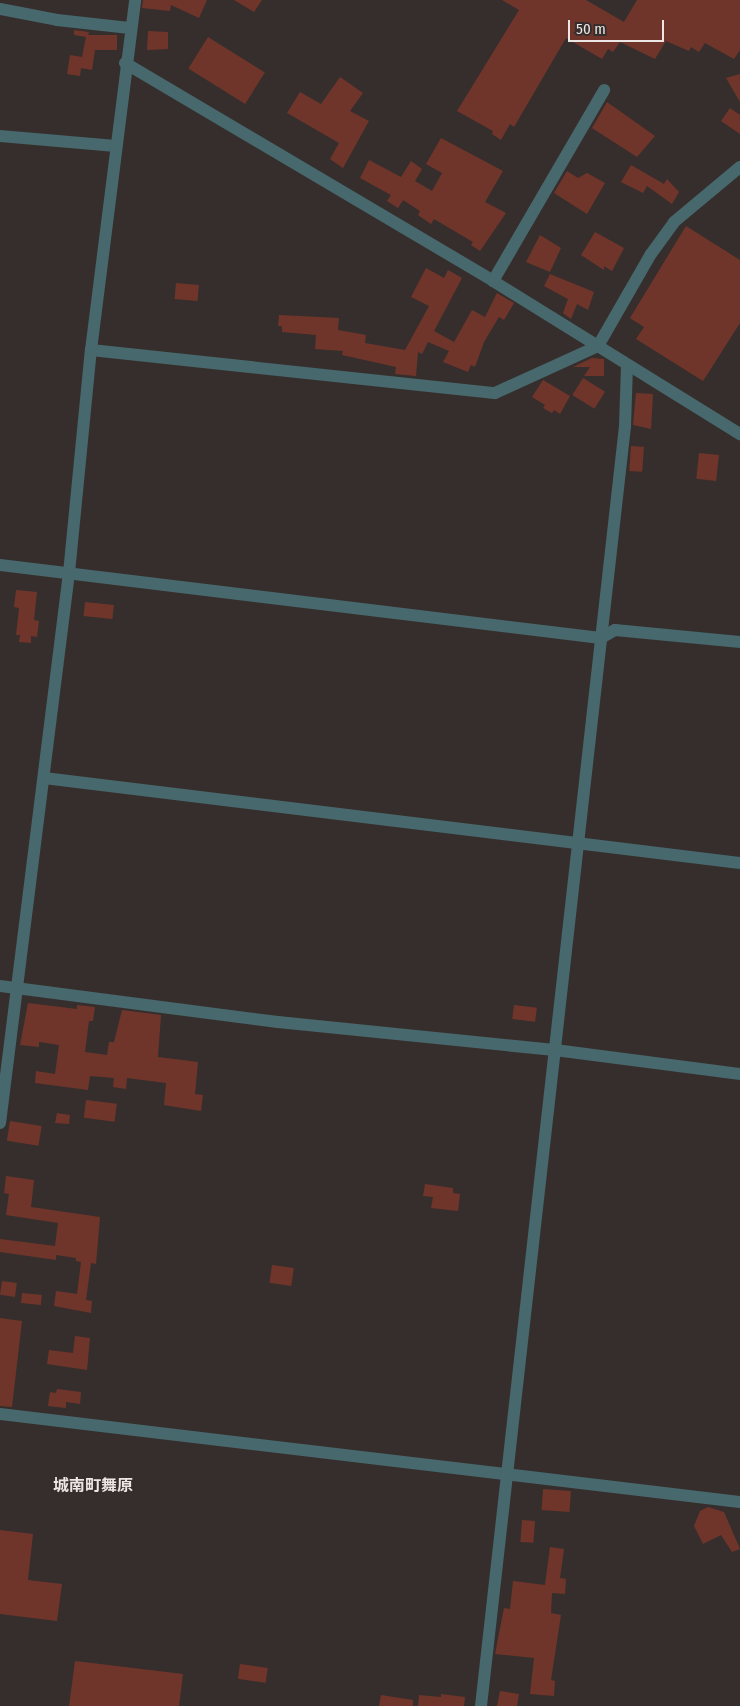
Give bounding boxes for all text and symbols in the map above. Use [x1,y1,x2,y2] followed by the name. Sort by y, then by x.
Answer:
[570,10,666,42] scale bar
[576,20,606,38] text: 50 m
[53,1476,133,1496] district label: 城南町舞原

